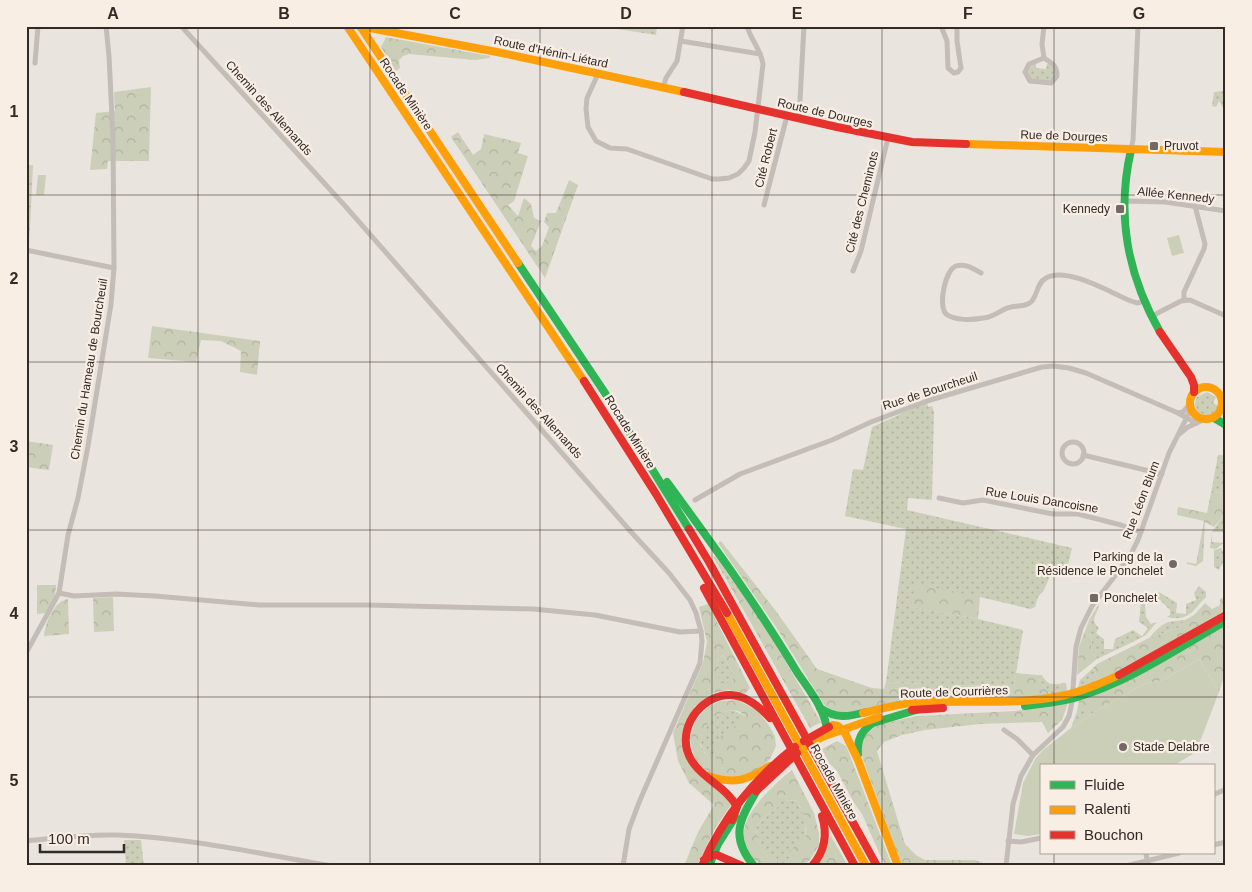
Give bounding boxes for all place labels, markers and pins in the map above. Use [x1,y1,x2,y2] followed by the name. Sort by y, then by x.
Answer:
[1164,139,1199,153] place label: Pruvot
[1148,140,1160,152] marker: Pruvot
[1063,202,1110,216] place label: Kennedy
[1114,203,1126,215] marker: Kennedy
[1037,550,1164,578] place label: Parking de la Résidence le Ponchelet
[1167,558,1179,570] marker: Parking de la Résidence le Ponchelet
[1104,591,1158,605] place label: Ponchelet
[1088,592,1100,604] marker: Ponchelet
[1133,740,1210,754] place label: Stade Delabre
[1117,741,1129,753] marker: Stade Delabre

